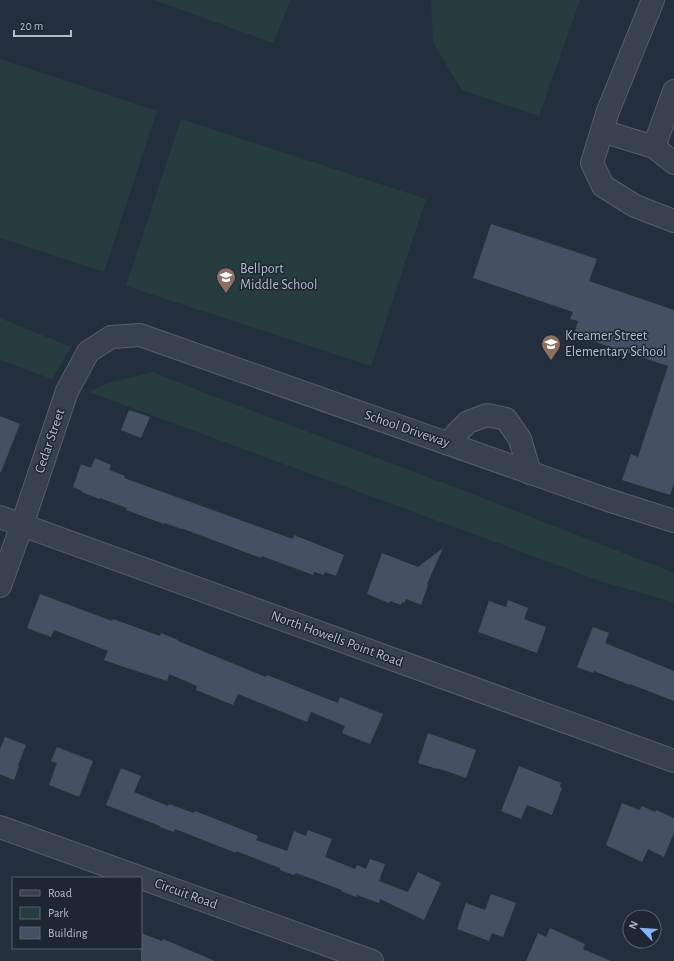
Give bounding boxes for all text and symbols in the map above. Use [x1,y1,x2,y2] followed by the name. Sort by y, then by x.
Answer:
[14,12,71,38] scale bar
[20,20,43,32] text: 20 m
[240,262,317,292] place label: Bellport Middle School
[215,266,237,294] school or university icon: Bellport Middle School
[565,329,667,359] place label: Kreamer Street Elementary School
[540,333,562,361] school or university icon: Kreamer Street Elementary School
[33,407,68,475] street label: Cedar Street
[363,408,451,450] street label: School Driveway
[269,609,405,669] street label: North Howells Point Road
[153,876,219,912] street label: Circuit Road
[12,877,142,949] legend
[48,887,72,899] text: Road
[48,907,69,919] text: Park
[622,909,662,949] north arrow
[627,919,640,931] text: N
[48,927,88,939] text: Building

